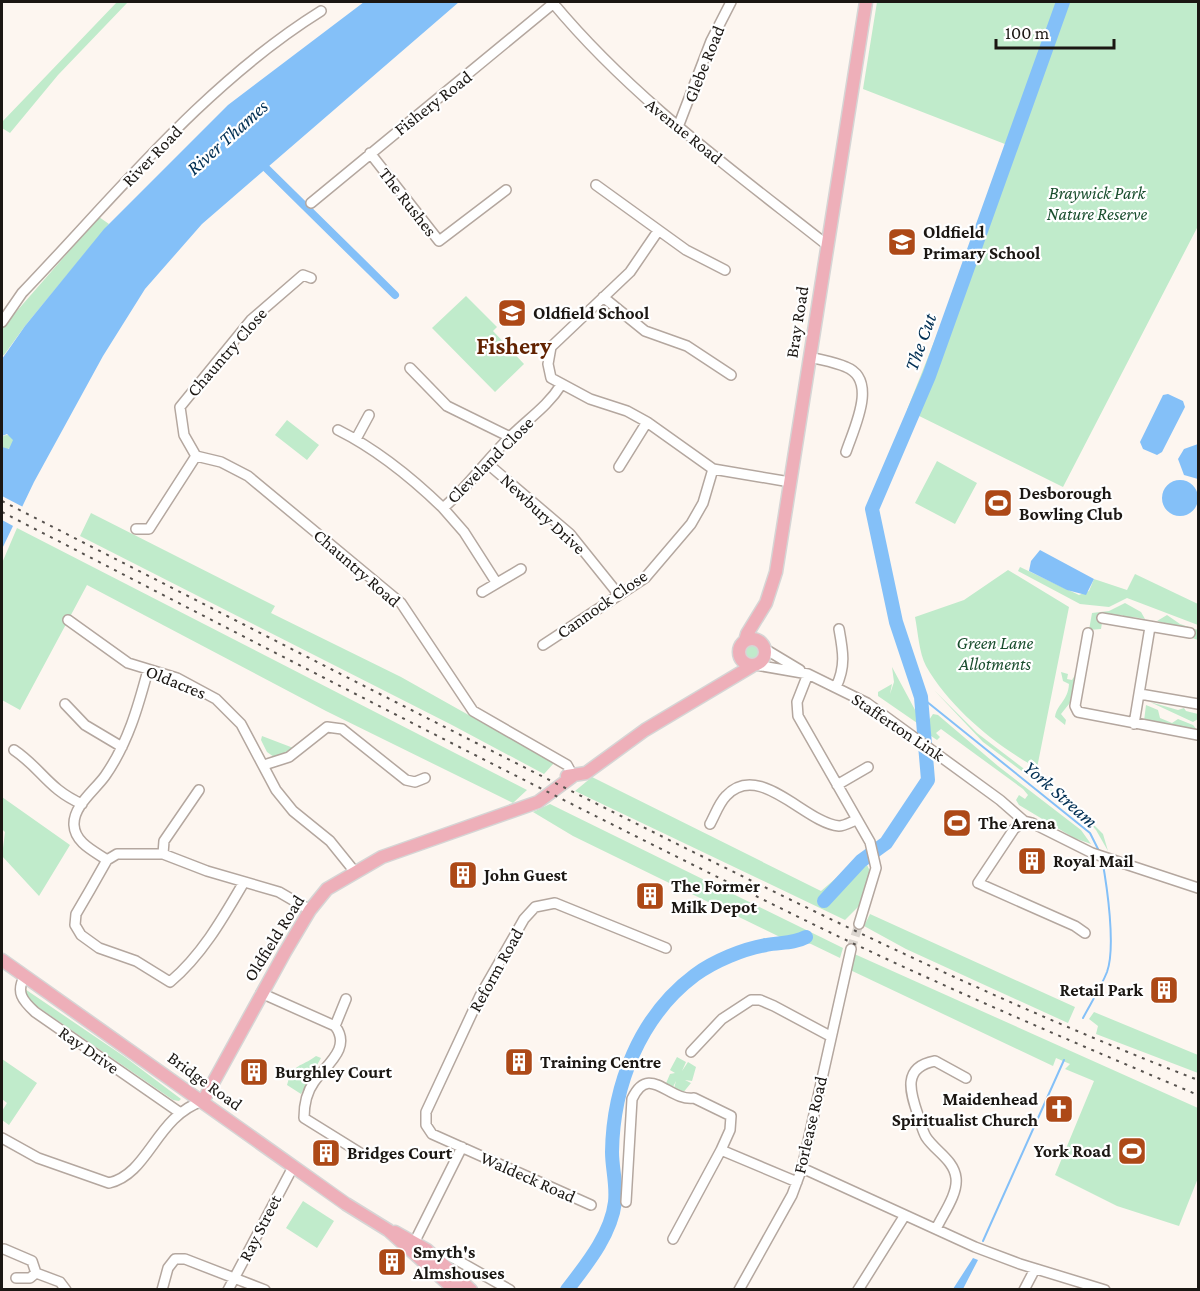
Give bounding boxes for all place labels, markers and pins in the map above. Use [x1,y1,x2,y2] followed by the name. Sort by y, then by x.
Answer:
[923,222,1040,263] place label: Oldfield Primary School
[886,226,918,258] school or university icon: Oldfield Primary School
[496,297,528,329] school or university icon: Oldfield School
[533,303,649,323] place label: Oldfield School
[1019,483,1123,524] place label: Desborough Bowling Club
[982,487,1014,519] sports icon: Desborough Bowling Club
[941,807,973,839] sports icon: The Arena
[978,813,1056,833] place label: The Arena
[1016,845,1048,877] building icon: Royal Mail
[1053,851,1134,871] place label: Royal Mail
[447,859,479,891] building icon: John Guest
[482,865,568,885] place label: John Guest
[671,876,760,917] place label: The Former Milk Depot
[634,880,666,912] building icon: The Former Milk Depot
[1148,974,1180,1006] building icon: Retail Park
[1060,980,1143,1000] place label: Retail Park
[503,1046,535,1078] building icon: Training Centre
[540,1052,661,1072] place label: Training Centre
[238,1056,270,1088] building icon: Burghley Court
[275,1062,392,1082] place label: Burghley Court
[892,1089,1039,1130] place label: Maidenhead Spiritualist Church
[1043,1093,1075,1125] church icon: Maidenhead Spiritualist Church
[1116,1135,1148,1167] sports icon: York Road
[310,1137,342,1169] building icon: Bridges Court
[1034,1141,1111,1161] place label: York Road
[347,1143,453,1163] place label: Bridges Court
[412,1242,504,1283] place label: Smyth's Almshouses
[376,1246,408,1278] building icon: Smyth's Almshouses

